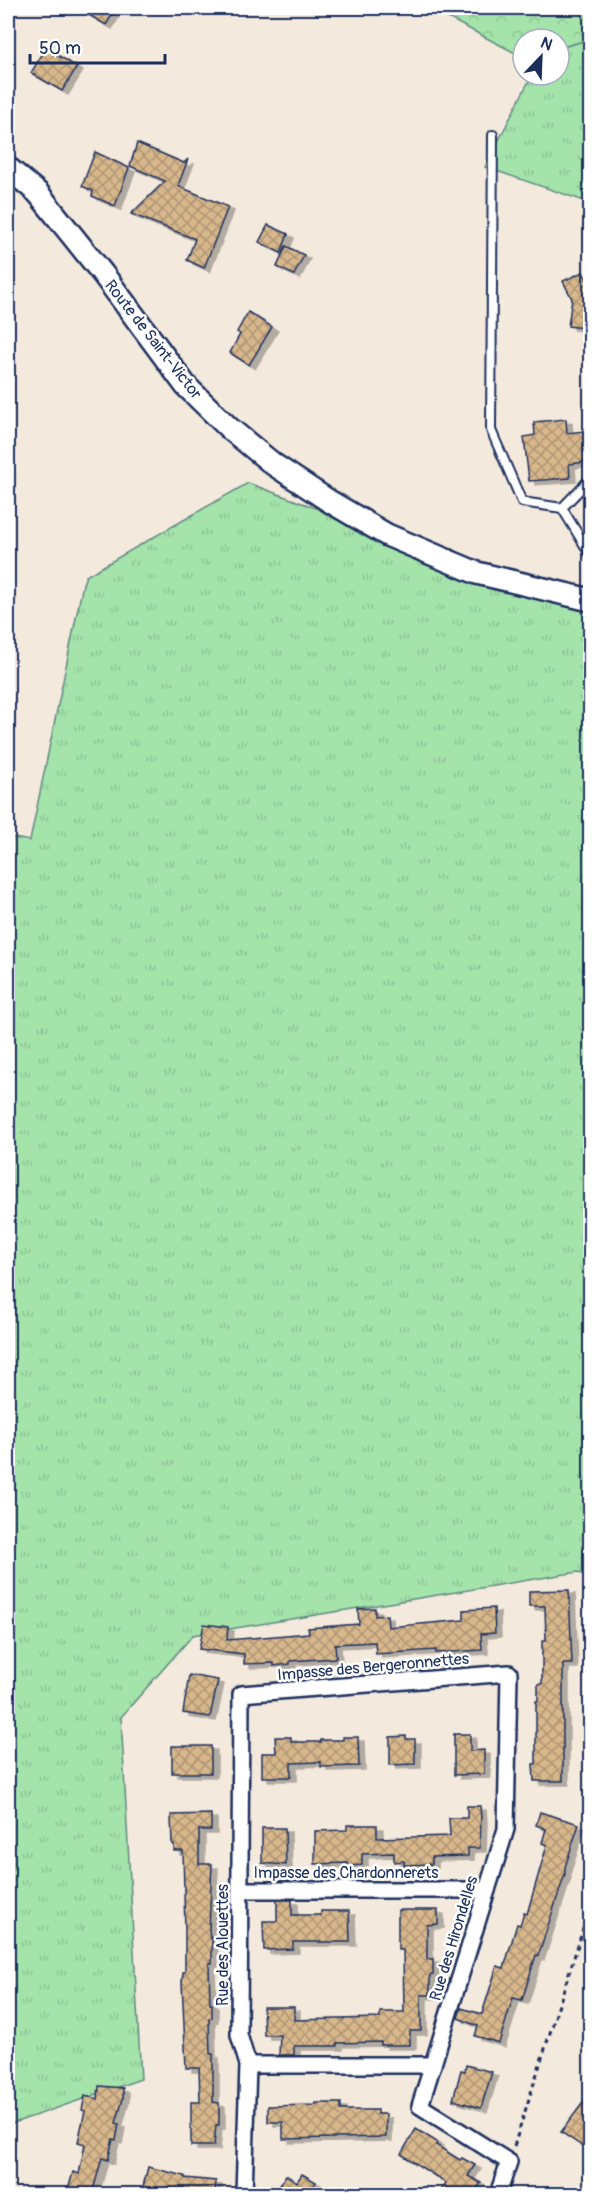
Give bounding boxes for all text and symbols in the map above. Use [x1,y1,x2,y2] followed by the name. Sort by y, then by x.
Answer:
[30,27,165,65] scale bar
[511,27,571,87] north arrow
[538,33,556,56] text: N
[39,37,81,60] text: 50 m
[100,276,206,404] street label: Route de Saint-Victor
[276,1649,470,1685] street label: Impasse des Bergeronnettes
[254,1863,438,1883] street label: Impasse des Chardonnerets
[425,1873,482,2003] street label: Rue des Hirondelles
[213,1884,233,2006] street label: Rue des Alouettes

